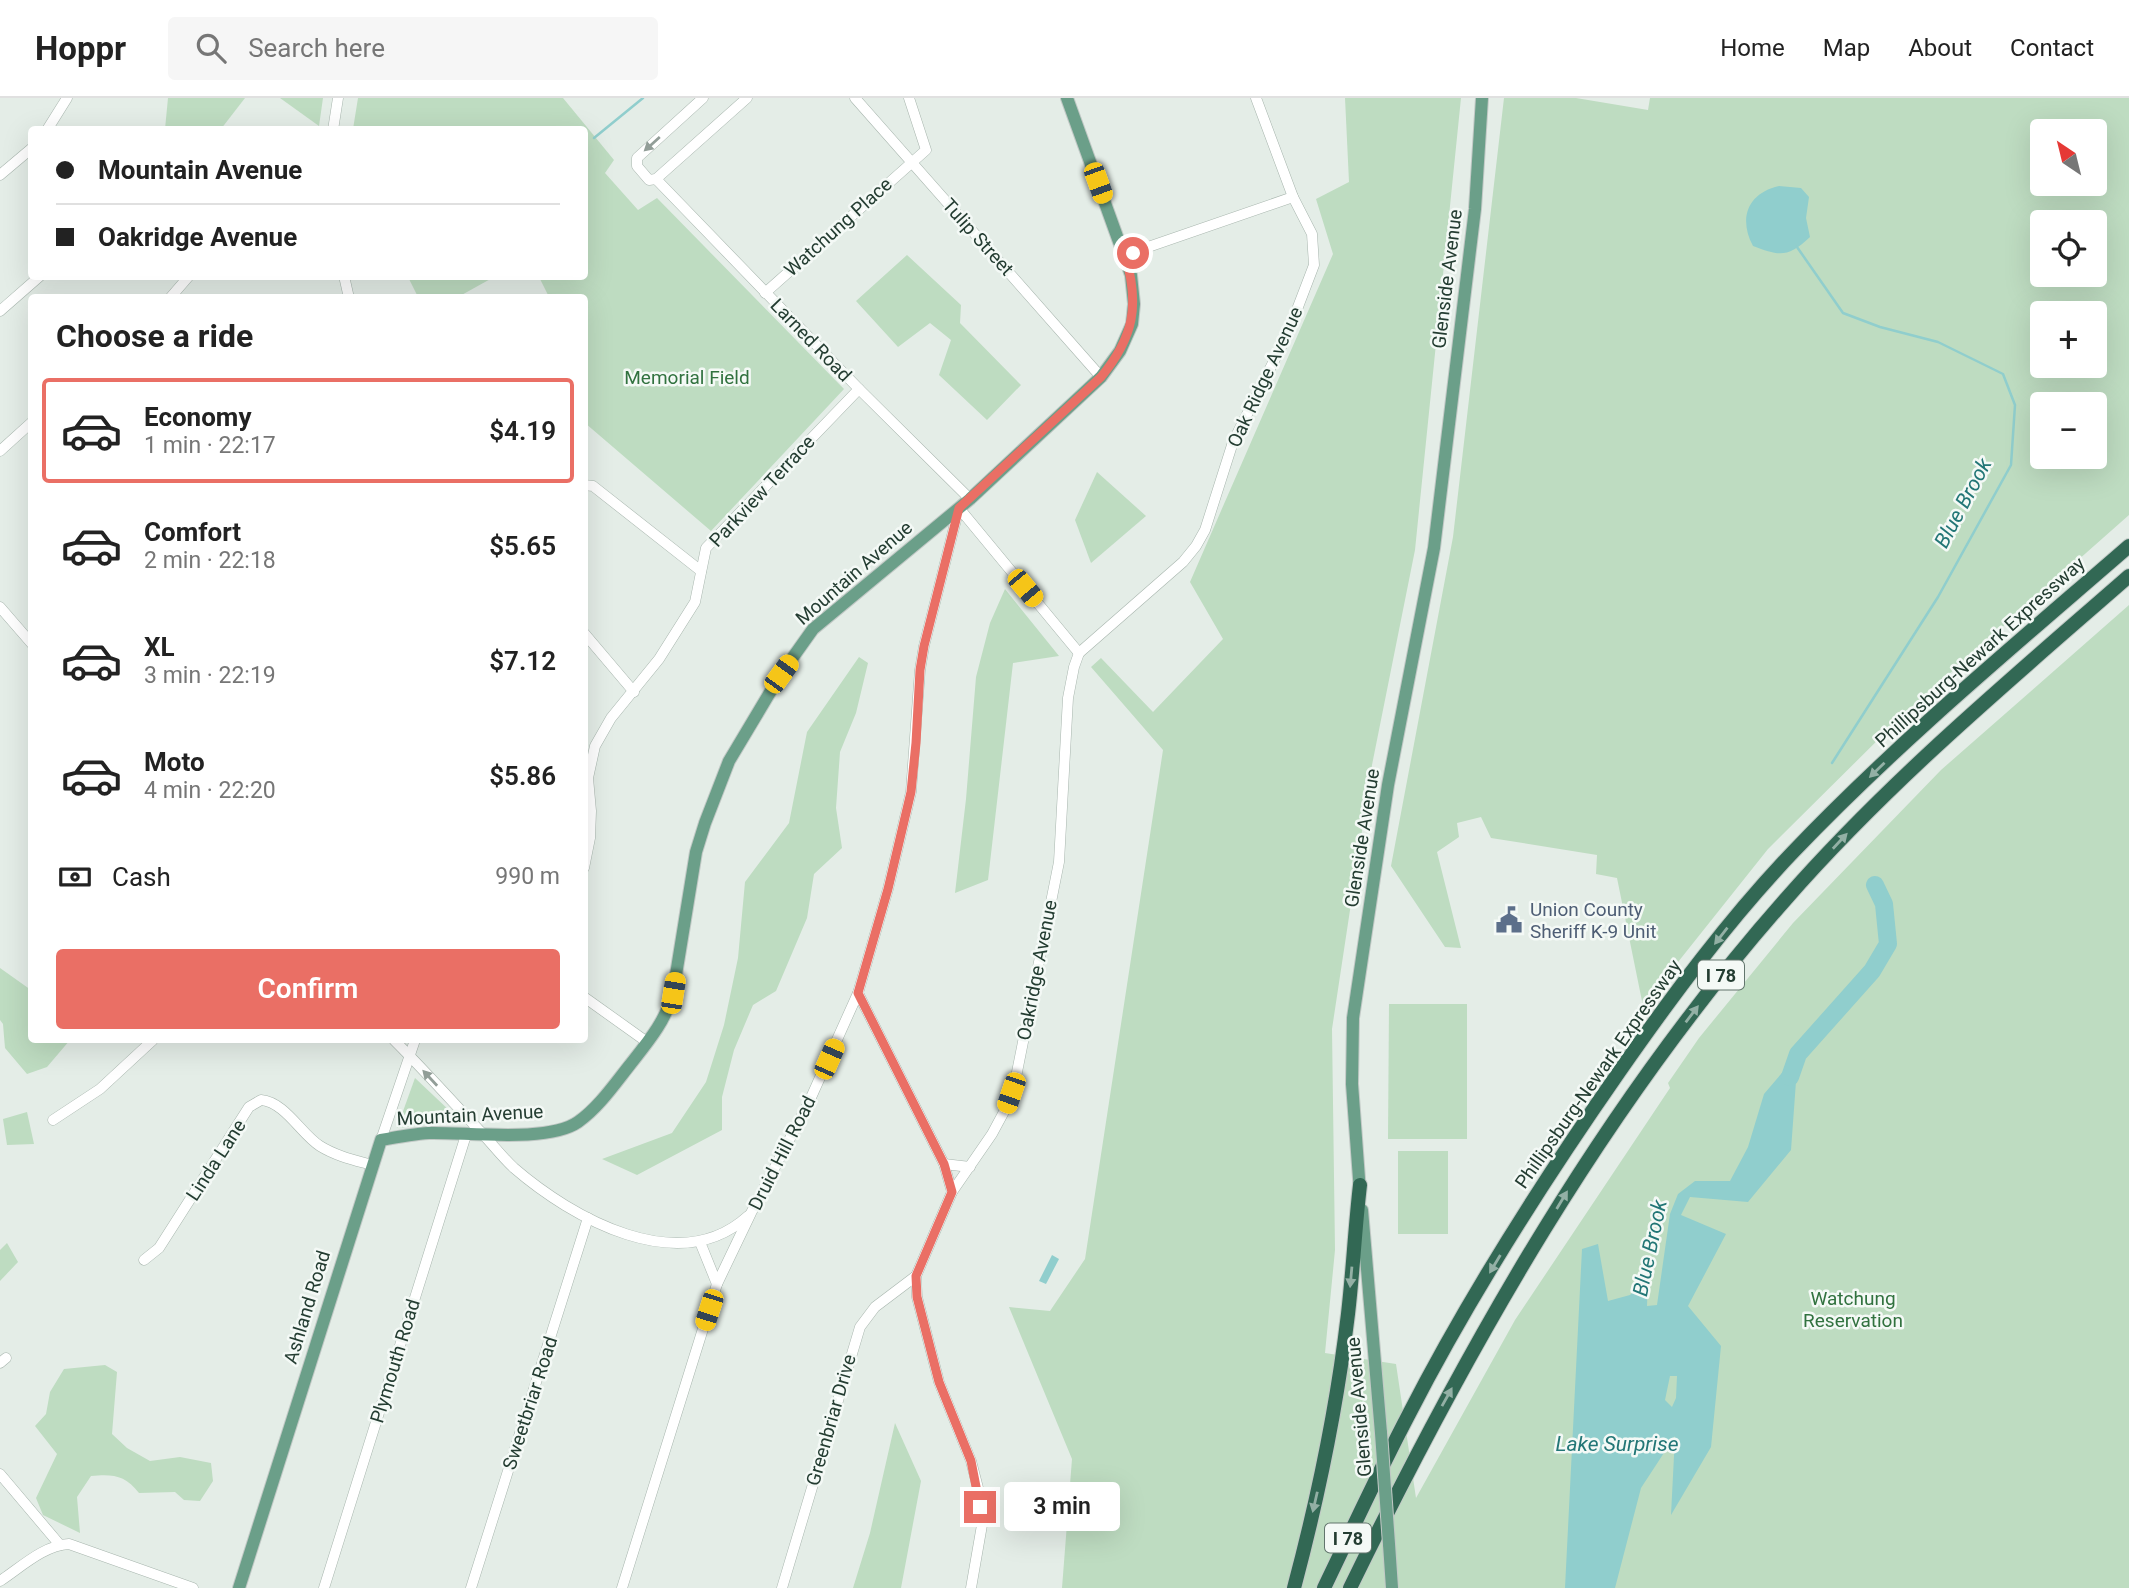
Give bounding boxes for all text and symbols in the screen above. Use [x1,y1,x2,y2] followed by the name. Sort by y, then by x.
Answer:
[168,17,658,80] search box
[35,29,126,68] text: Hoppr
[192,29,230,67] icon: search
[248,33,385,63] text: Search here
[1720,34,1785,62] text: Home
[1823,34,1870,62] text: Map
[1908,34,1972,62] text: About
[2010,34,2094,62] text: Contact
[2030,119,2107,196] north arrow
[2030,119,2107,469] map controls
[644,135,661,151] one-way arrow
[98,155,302,185] text: Mountain Avenue
[1081,160,1116,206] car
[779,173,897,281] street label: Watchung Place
[937,194,1019,280] street label: Tulip Street
[1427,208,1467,350] street label: Glenside Avenue
[2030,210,2107,287] button: locate
[98,222,297,252] text: Oakridge Avenue
[1117,237,1149,269] route start
[766,294,856,386] street label: Larned Road
[2030,301,2107,378] button: +
[1222,303,1308,451] street label: Oak Ridge Avenue
[56,317,253,355] text: Choose a ride
[624,366,750,389] park label: Memorial Field
[2030,392,2107,469] button: −
[60,399,123,462] icon: car
[144,402,251,432] text: Economy
[489,416,556,446] text: $4.19
[704,430,820,552] street label: Parkview Terrace
[144,432,276,459] text: 1 min · 22:17
[1929,454,1997,552] water label: Blue Brook
[60,514,123,577] icon: car
[791,516,917,630] street label: Mountain Avenue
[144,517,241,547] text: Comfort
[489,531,556,561] text: $5.65
[144,547,276,574] text: 2 min · 22:18
[1870,552,2090,752] street label: Phillipsburg-Newark Expressway
[1004,565,1047,611] car
[60,629,123,692] icon: car
[144,632,175,662] text: XL
[489,646,556,676] text: $7.12
[761,651,802,697] car
[144,662,276,689] text: 3 min · 22:19
[60,744,123,807] icon: car
[144,747,205,777] text: Moto
[489,761,556,791] text: $5.86
[1869,762,1886,778] one-way arrow
[1340,767,1384,909] street label: Glenside Avenue
[144,777,276,804] text: 4 min · 22:20
[1831,833,1847,850] one-way arrow
[56,858,94,896] icon: cash
[112,862,171,892] text: Cash
[495,863,560,890] text: 990 m
[1012,898,1062,1042] street label: Oakridge Avenue
[1530,898,1656,943] place label: Union County Sheriff K-9 Unit
[1494,905,1524,935] public building icon: Union County Sheriff K-9 Unit
[1714,926,1729,944] one-way arrow
[56,949,560,1029] button: Confirm
[1510,955,1686,1193] street label: Phillipsburg-Newark Expressway
[1698,960,1744,990] road number: I 78
[660,971,687,1015] car
[1684,1005,1699,1023] one-way arrow
[811,1036,848,1082] car
[423,1070,439,1087] one-way arrow
[995,1070,1028,1116] car
[743,1092,821,1214] street label: Druid Hill Road
[396,1100,544,1130] street label: Mountain Avenue
[181,1115,251,1205] street label: Linda Lane
[1555,1191,1568,1210] one-way arrow
[1628,1197,1672,1298] water label: Blue Brook
[279,1248,335,1366] street label: Ashland Road
[1488,1254,1501,1273] one-way arrow
[1346,1267,1357,1289] one-way arrow
[693,1287,726,1333] car
[1803,1287,1903,1332] park label: Watchung Reservation
[365,1296,425,1426] street label: Plymouth Road
[498,1333,562,1473] street label: Sweetbriar Road
[1341,1336,1377,1478] street label: Glenside Avenue
[801,1352,861,1488] street label: Greenbriar Drive
[1442,1387,1453,1407] one-way arrow
[1556,1432,1679,1456] water label: Lake Surprise
[1004,1482,1120,1532] callout: 3 min
[964,1491,996,1523] route end
[1310,1491,1321,1513] one-way arrow
[1033,1493,1091,1520] text: 3 min
[1325,1524,1371,1553] road number: I 78

